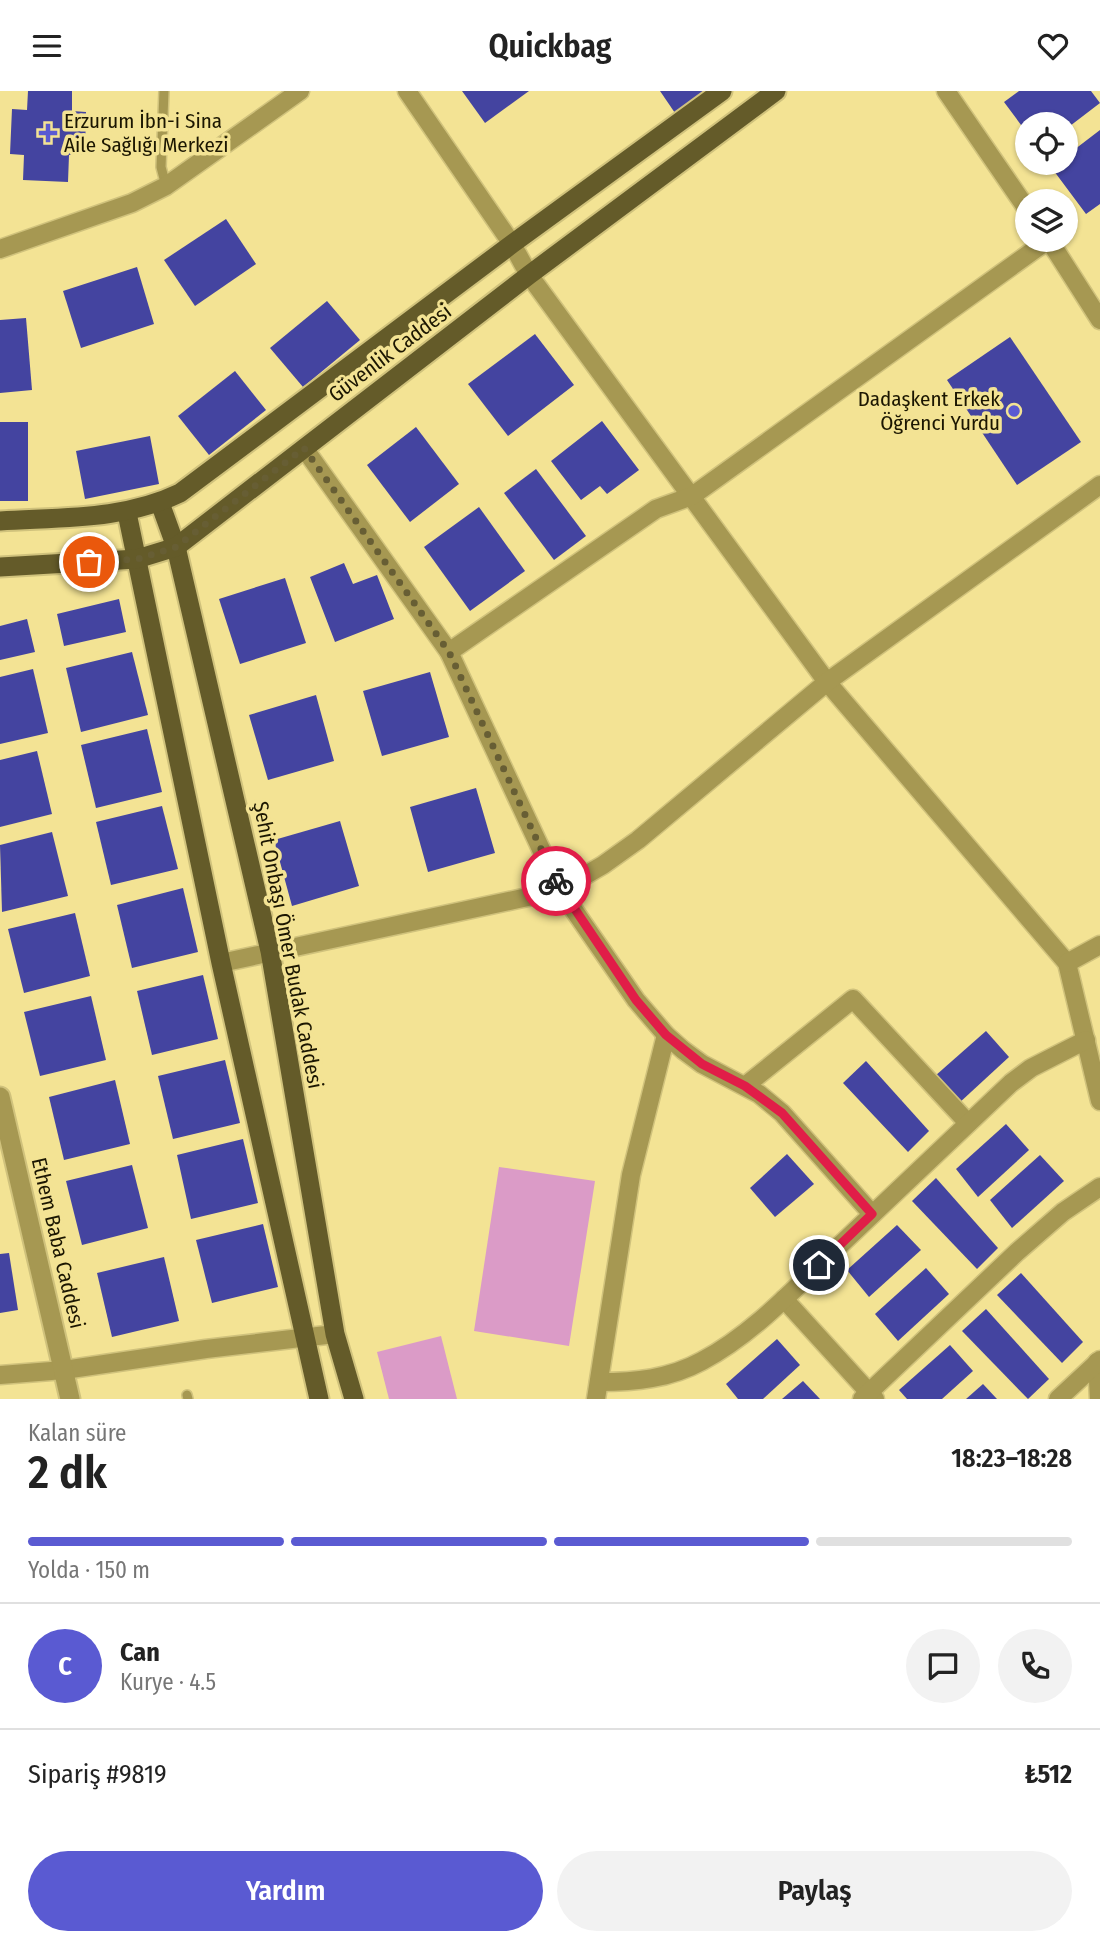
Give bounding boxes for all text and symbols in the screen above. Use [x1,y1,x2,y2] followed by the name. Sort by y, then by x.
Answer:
[28,27,66,65] icon: menu
[488,27,612,65] text: Quickbag
[1034,27,1072,65] icon: heart
[64,108,228,158] place label: Erzurum İbn-i Sina Aile Sağlığı Merkezi
[1015,112,1078,252] map controls
[1015,112,1078,175] button: locate
[38,123,58,143] marker: Erzurum İbn-i Sina Aile Sağlığı Merkezi
[1015,189,1078,252] button: layers
[323,298,457,408] street label: Güvenlik Caddesi
[858,386,1000,436] place label: Dadaşkent Erkek Öğrenci Yurdu
[1006,403,1022,419] marker: Dadaşkent Erkek Öğrenci Yurdu
[59,532,119,592] pin
[70,543,108,581] icon: bag
[247,799,329,1091] street label: Şehit Onbaşı Ömer Budak Caddesi
[521,846,591,916] courier
[537,862,575,900] icon: bike
[26,1155,90,1331] street label: Ethem Baba Caddesi
[789,1235,849,1295] pin
[800,1246,838,1284] icon: home
[28,1419,126,1447] text: Kalan süre
[951,1443,1072,1474] text: 18:23–18:28
[28,1445,107,1500] text: 2 dk
[28,1556,150,1584] text: Yolda · 150 m
[906,1629,980,1703] button: chat
[998,1629,1072,1703] button: phone
[120,1637,160,1668] text: Can
[58,1651,72,1682] text: C
[120,1668,216,1696] text: Kurye · 4.5
[28,1759,167,1790] text: Sipariş #9819
[1025,1759,1072,1790] text: ₺512
[28,1851,543,1931] button: Yardım
[557,1851,1072,1931] button: Paylaş

